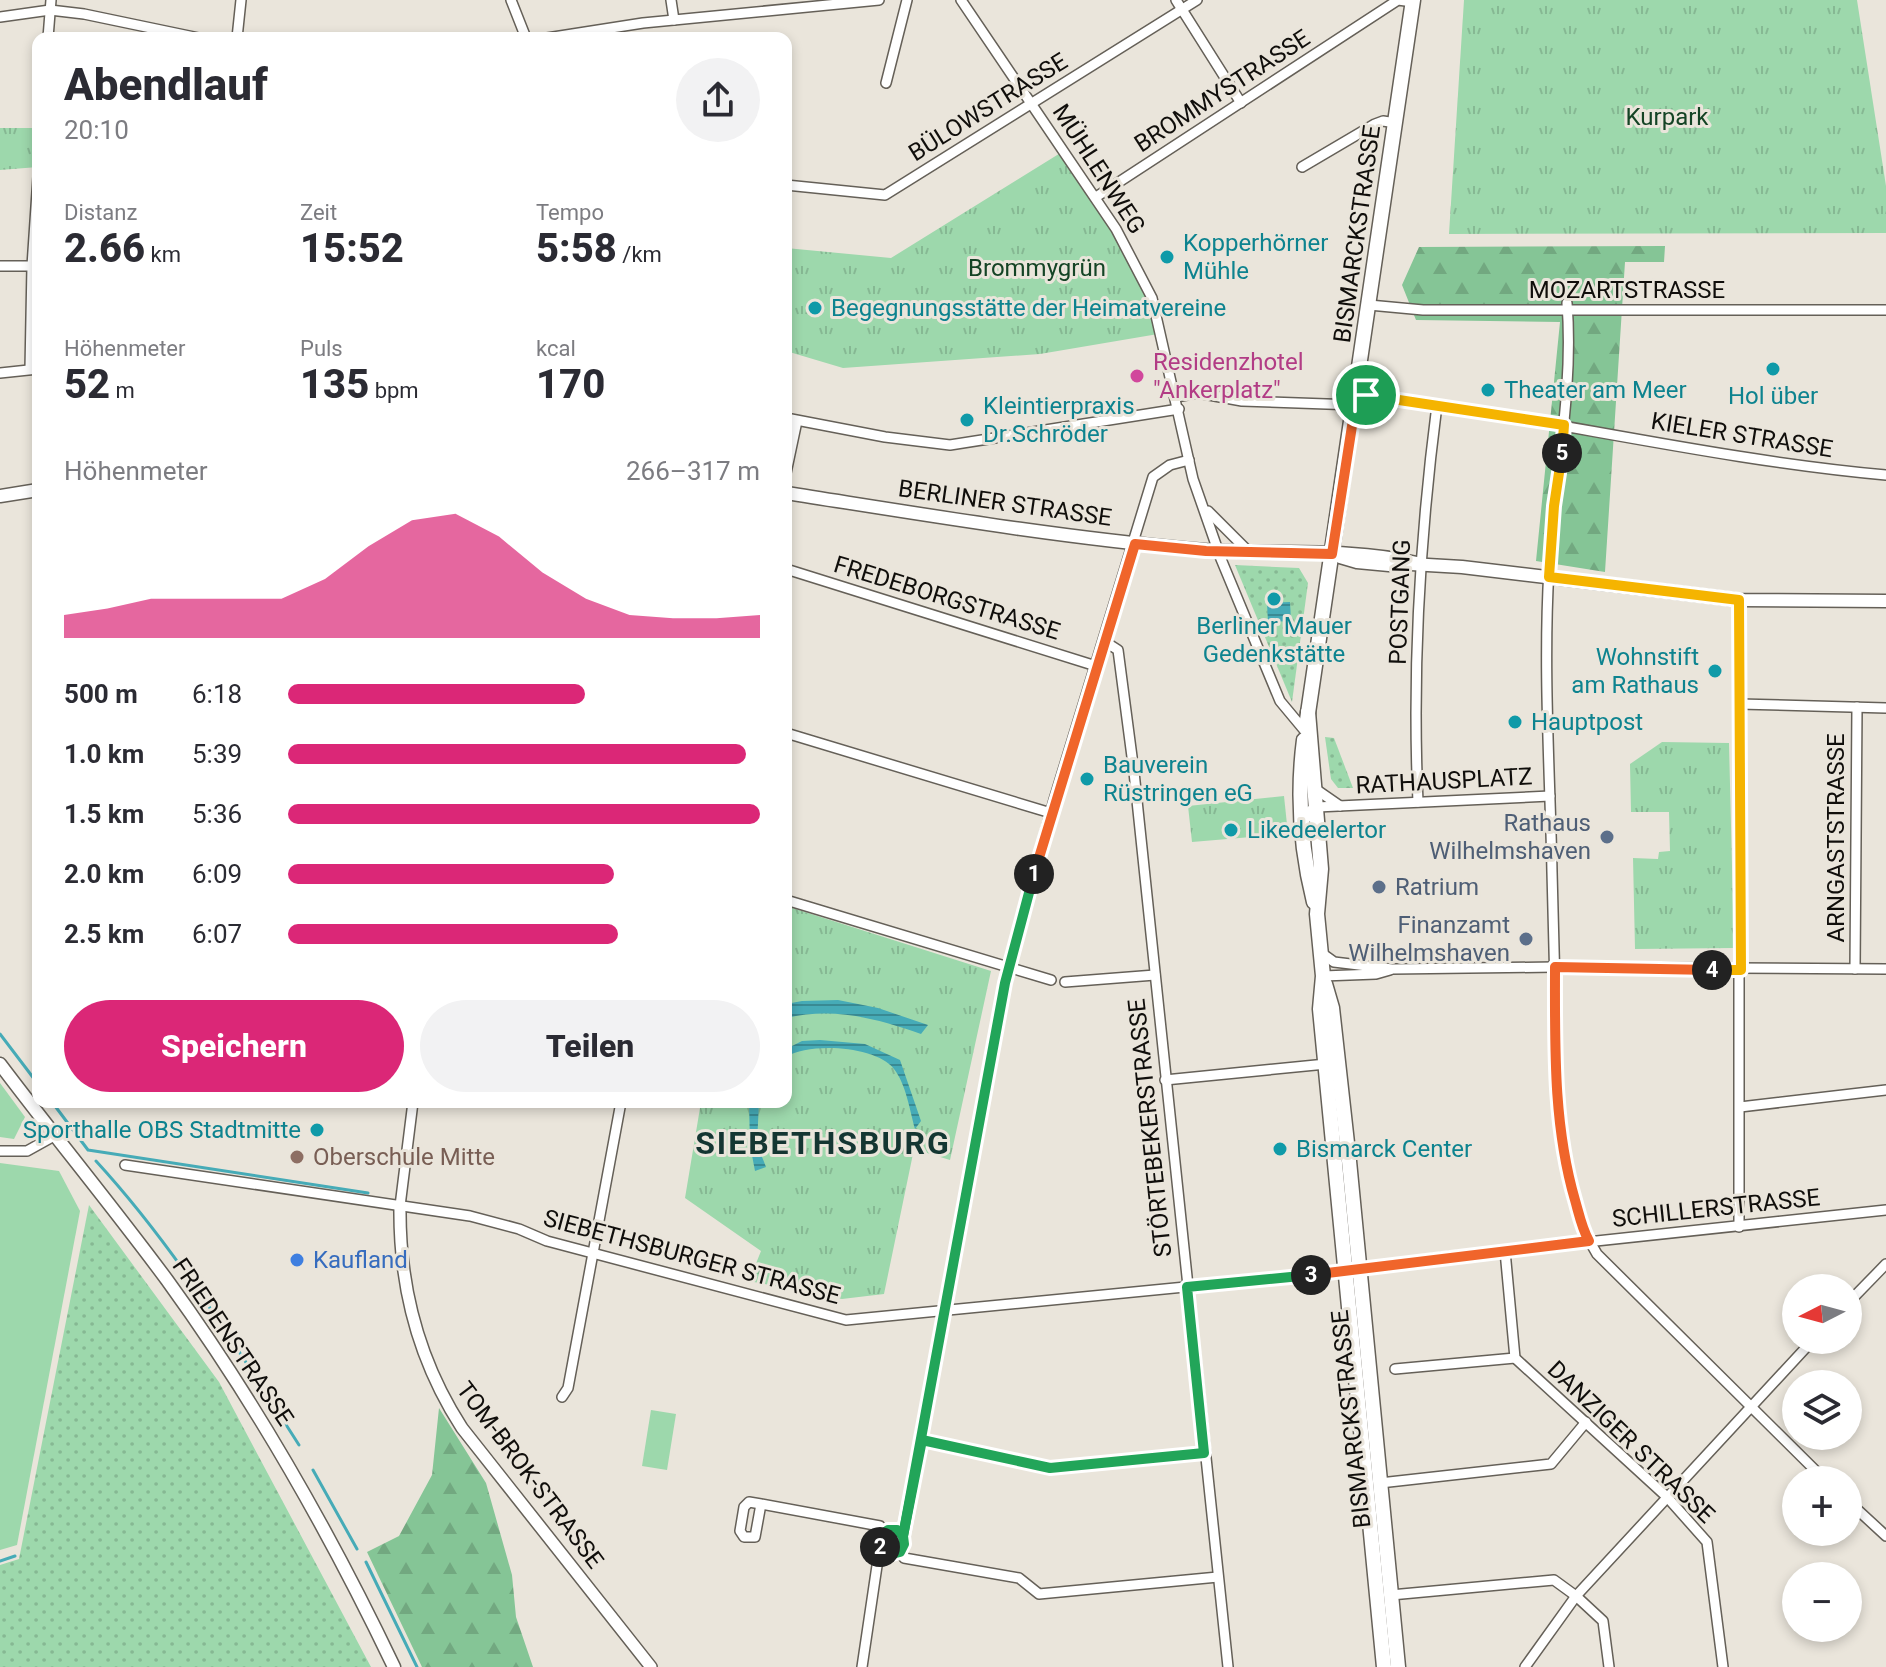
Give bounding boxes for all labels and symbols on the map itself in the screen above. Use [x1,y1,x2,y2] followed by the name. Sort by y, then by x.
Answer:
[1129,24,1315,158] street label: BROMMYSTRASSE
[904,47,1072,167] street label: BÜLOWSTRASSE
[1047,99,1151,239] street label: MÜHLENWEG
[1626,103,1709,131] park label: Kurpark
[1328,124,1386,344] street label: BISMARCKSTRASSE
[1183,229,1328,285] place label: Kopperhörner Mühle
[1158,248,1176,266] marker: Kopperhörner Mühle
[968,254,1106,282] park label: Brommygrün
[1529,276,1725,304] street label: MOZARTSTRASSE
[831,294,1226,322] place label: Begegnungsstätte der Heimatvereine
[806,299,824,317] marker: Begegnungsstätte der Heimatvereine
[1153,348,1303,404] place label: Residenzhotel "Ankerplatz"
[1764,360,1782,378] marker: Hol über
[1332,361,1400,429] pin
[1128,367,1146,385] marker: Residenzhotel "Ankerplatz"
[1504,376,1687,404] place label: Theater am Meer
[1479,381,1497,399] marker: Theater am Meer
[1728,382,1818,410] place label: Hol über
[983,392,1135,448] place label: Kleintierpraxis Dr.Schröder
[1649,407,1835,463] street label: KIELER STRASSE
[958,411,976,429] marker: Kleintierpraxis Dr.Schröder
[1542,433,1582,473] pin: 5
[896,474,1114,532] street label: BERLINER STRASSE
[1384,539,1416,665] street label: POSTGANG
[831,550,1063,646] street label: FREDEBORGSTRASSE
[1265,590,1283,608] marker: Berliner Mauer Gedenkstätte
[1196,612,1352,668] place label: Berliner Mauer Gedenkstätte
[1571,643,1699,699] place label: Wohnstift am Rathaus
[1706,662,1724,680] marker: Wohnstift am Rathaus
[1531,708,1643,736] place label: Hauptpost
[1506,713,1524,731] marker: Hauptpost
[1822,733,1850,943] street label: ARNGASTSTRASSE
[1103,751,1253,807] place label: Bauverein Rüstringen eG
[1355,762,1533,800] street label: RATHAUSPLATZ
[1078,770,1096,788] marker: Bauverein Rüstringen eG
[1429,809,1591,865] place label: Rathaus Wilhelmshaven
[1247,816,1386,844] place label: Likedeelertor
[1222,821,1240,839] marker: Likedeelertor
[1598,828,1616,846] marker: Rathaus Wilhelmshaven
[1014,854,1054,894] pin: 1
[1395,873,1479,901] place label: Ratrium
[1370,878,1388,896] marker: Ratrium
[1348,911,1510,967] place label: Finanzamt Wilhelmshaven
[1517,930,1535,948] marker: Finanzamt Wilhelmshaven
[1692,950,1732,990] pin: 4
[1122,997,1178,1259] street label: STÖRTEBEKERSTRASSE
[23,1116,301,1144] place label: Sporthalle OBS Stadtmitte
[308,1121,326,1139] marker: Sporthalle OBS Stadtmitte
[695,1124,951,1162] district label: SIEBETHSBURG
[1296,1135,1472,1163] place label: Bismarck Center
[1271,1140,1289,1158] marker: Bismarck Center
[313,1143,495,1171] place label: Oberschule Mitte
[288,1148,306,1166] marker: Oberschule Mitte
[1611,1183,1821,1233] street label: SCHILLERSTRASSE
[541,1204,843,1310] street label: SIEBETHSBURGER STRASSE
[313,1246,408,1274] place label: Kaufland
[288,1251,306,1269] marker: Kaufland
[167,1253,299,1431] street label: FRIEDENSTRASSE
[1291,1255,1331,1295] pin: 3
[1782,1274,1862,1354] north arrow
[1326,1309,1376,1529] street label: BISMARCKSTRASSE
[1542,1355,1720,1529] street label: DANZIGER STRASSE
[451,1376,609,1574] street label: TOM-BROK-STRASSE
[860,1527,900,1567] pin: 2

